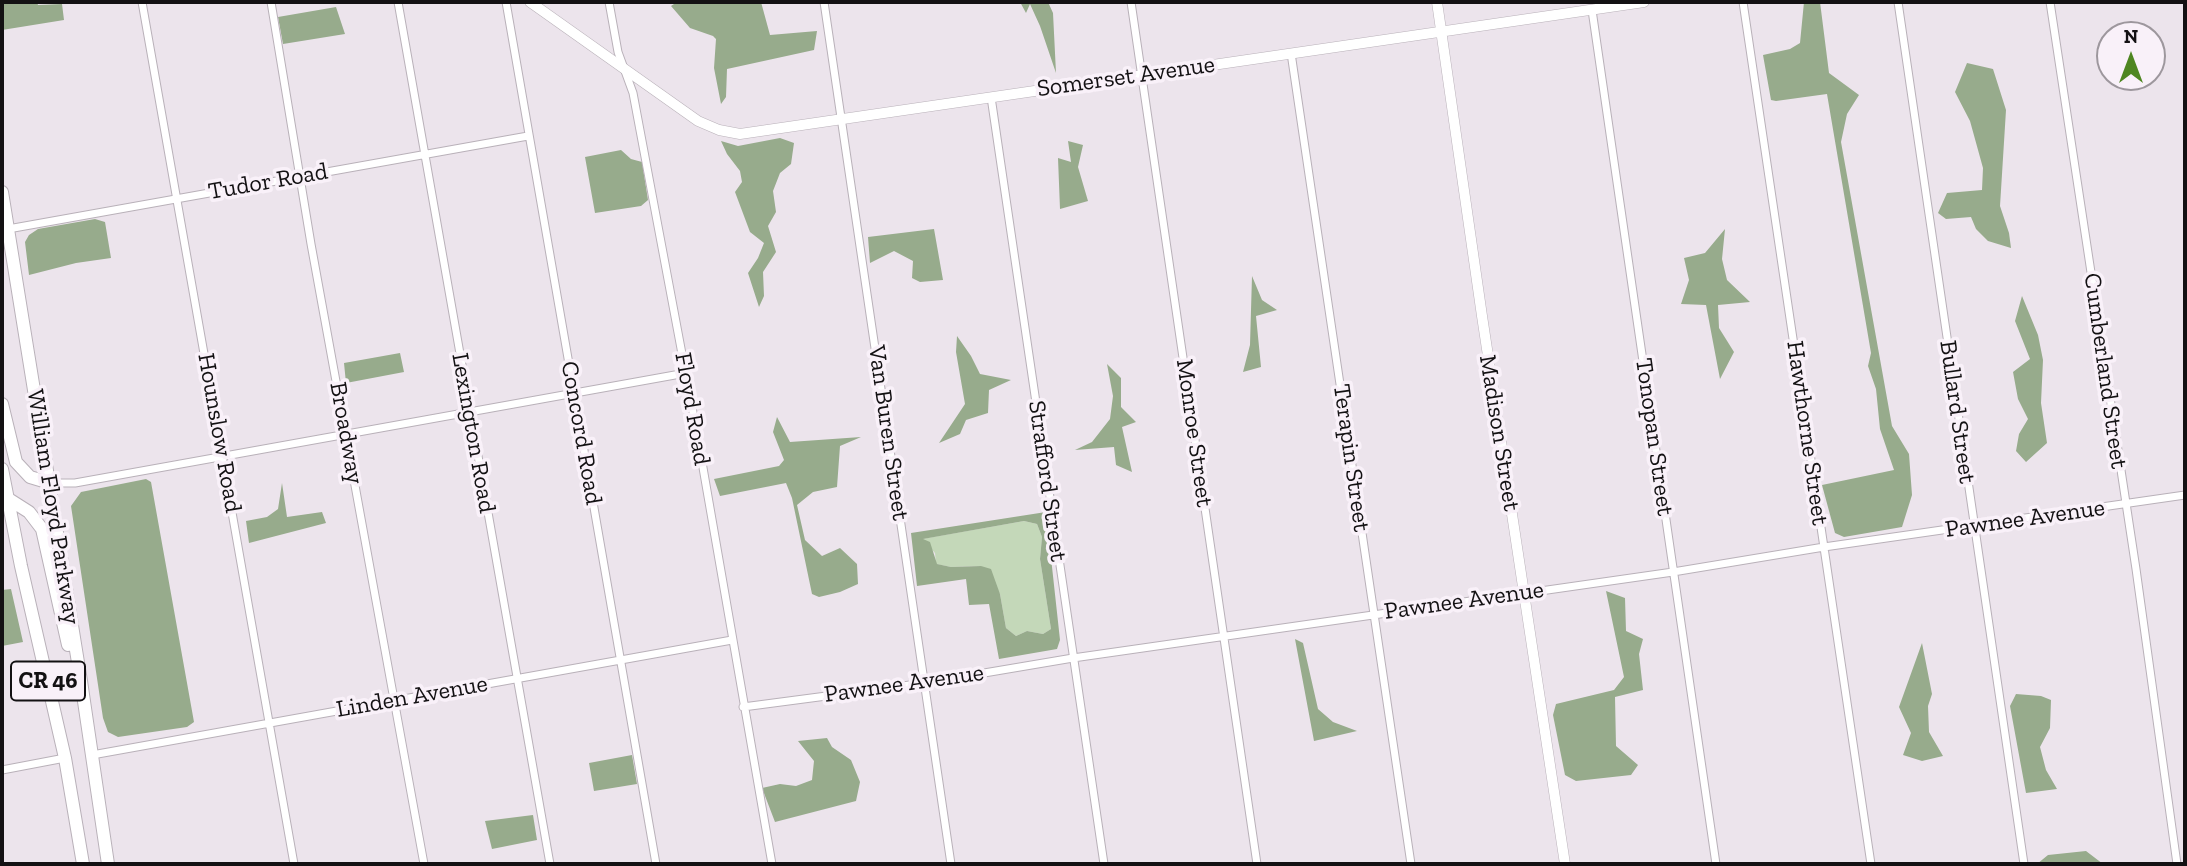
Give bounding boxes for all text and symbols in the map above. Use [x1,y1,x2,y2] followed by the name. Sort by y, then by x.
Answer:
[2096,21,2166,91] north arrow
[2124,25,2138,48] text: N
[1035,50,1217,104] street label: Somerset Avenue
[206,157,330,207] street label: Tudor Road
[2077,271,2133,471] street label: Cumberland Street
[1780,339,1834,527] street label: Hawthorne Street
[1933,339,1981,485] street label: Bullard Street
[861,344,915,522] street label: Van Buren Street
[668,350,716,468] street label: Floyd Road
[191,351,247,515] street label: Hounslow Road
[445,351,501,515] street label: Lexington Road
[1472,353,1526,513] street label: Madison Street
[1629,356,1679,518] street label: Tonopan Street
[1169,357,1219,509] street label: Monroe Street
[554,359,608,507] street label: Concord Road
[323,380,369,486] street label: Broadway
[1326,382,1376,534] street label: Terapin Street
[20,387,86,627] street label: William Floyd Parkway
[1021,399,1073,563] street label: Strafford Street
[1943,494,2107,544] street label: Pawnee Avenue
[1382,576,1546,626] street label: Pawnee Avenue
[822,659,986,709] street label: Pawnee Avenue
[11,662,85,701] road number: CR 46
[334,670,490,724] street label: Linden Avenue

